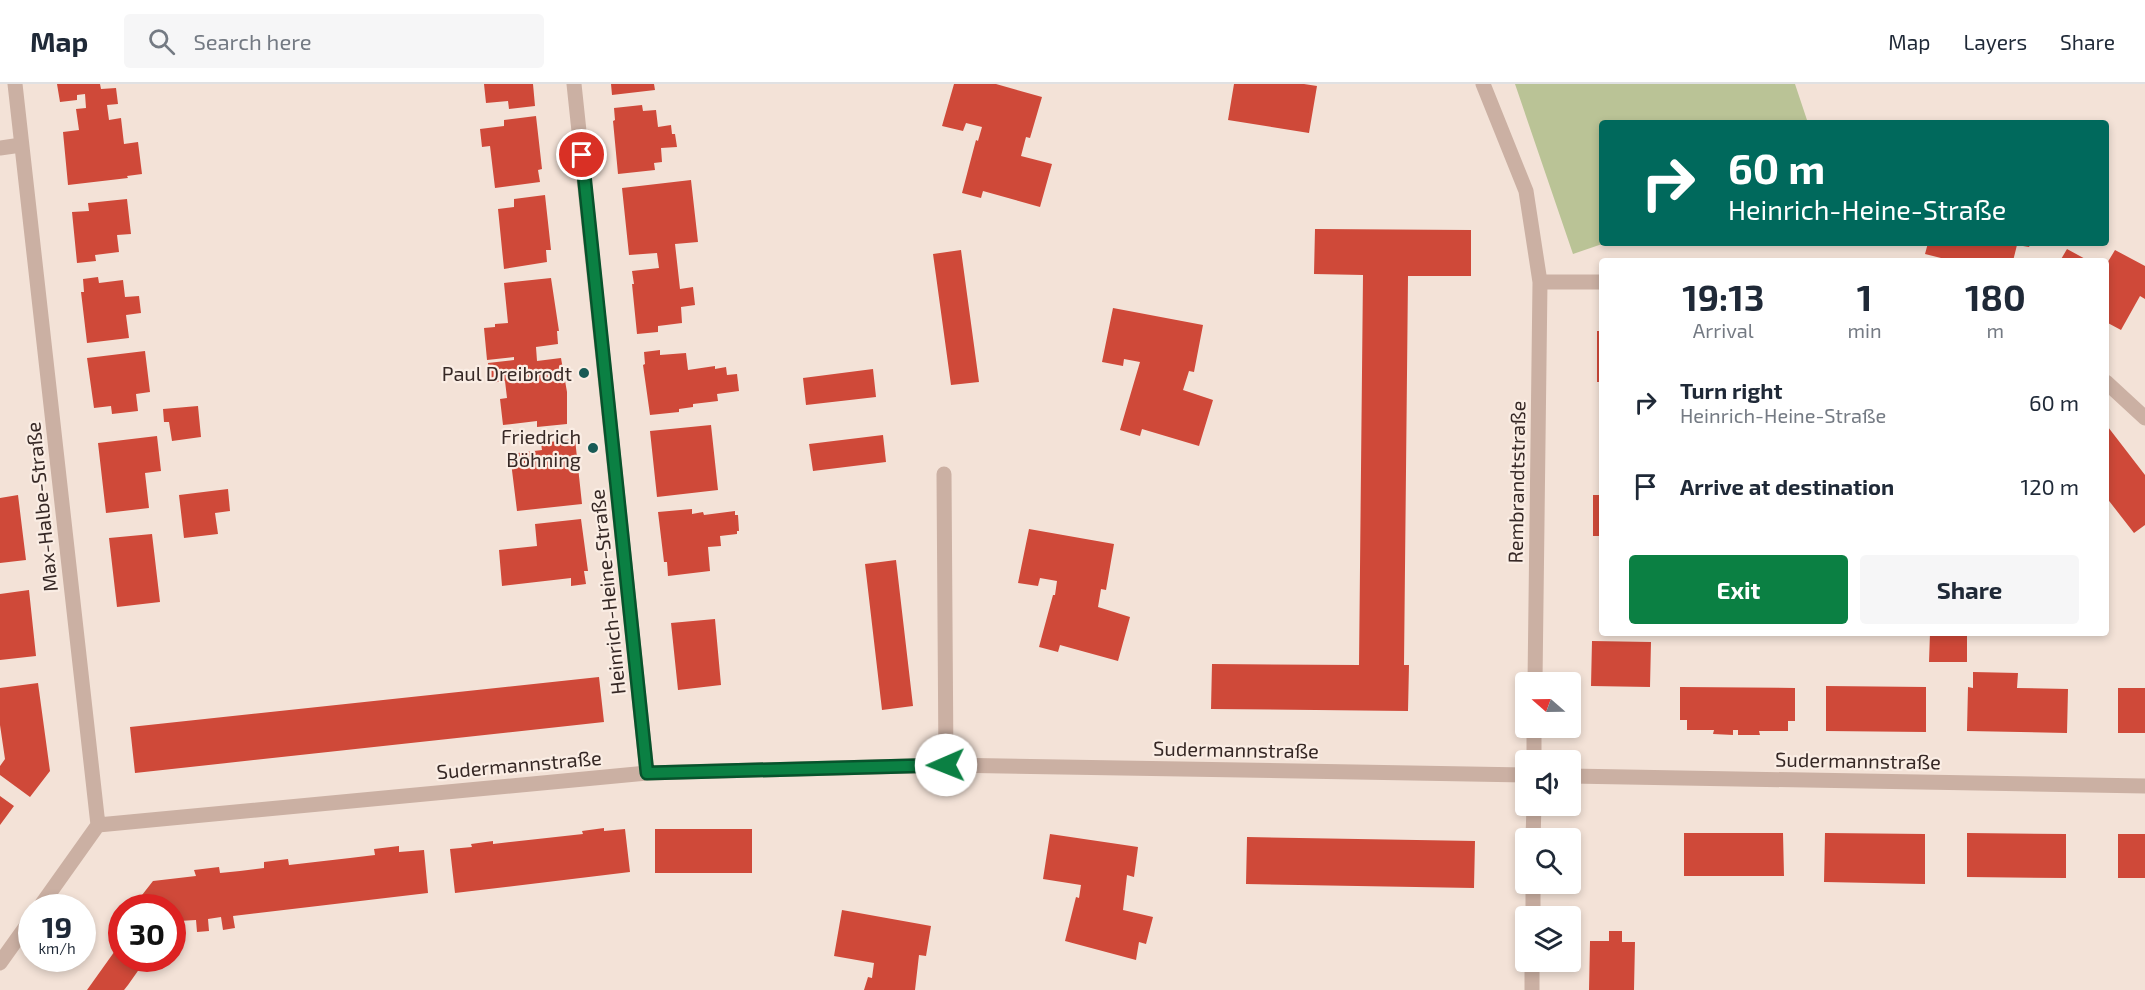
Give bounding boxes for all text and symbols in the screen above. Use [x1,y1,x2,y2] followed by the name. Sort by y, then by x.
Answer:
[124,14,544,68] search box
[30,24,88,58] text: Map
[145,25,178,58] icon: search
[193,28,312,54] text: Search here
[1888,29,1930,54] text: Map
[1963,29,2027,54] text: Layers
[2060,29,2115,54] text: Share
[556,129,607,180] pin
[565,138,598,171] icon: arrive
[1728,142,1825,192] text: 60 m
[1629,144,1707,222] icon: right
[1728,193,2006,225] text: Heinrich-Heine-Straße
[1682,275,1764,318] text: 19:13
[1857,275,1872,318] text: 1
[1965,275,2026,318] text: 180
[1693,318,1754,342] text: Arrival
[1848,318,1882,342] text: min
[1987,318,2004,342] text: m
[442,361,572,385] place label: Paul Dreibrodt
[577,366,591,380] marker: Paul Dreibrodt
[1680,377,1782,403] text: Turn right
[1629,386,1662,419] icon: right
[2029,389,2079,415] text: 60 m
[1503,400,1529,564] street label: Rembrandtstraße
[1680,403,1886,427] text: Heinrich-Heine-Straße
[20,421,62,593] street label: Max-Halbe-Straße
[501,424,581,471] place label: Friedrich Böhning
[586,441,600,455] marker: Friedrich Böhning
[1629,470,1662,503] icon: arrive
[1680,473,1894,499] text: Arrive at destination
[2020,473,2079,499] text: 120 m
[584,488,630,696] street label: Heinrich-Heine-Straße
[1629,555,1848,624] button: Exit
[1860,555,2079,624] button: Share
[1515,672,1581,738] north arrow
[1515,672,1581,972] map controls
[914,733,978,797] position arrow
[1153,736,1319,762] street label: Sudermannstraße
[435,745,603,783] street label: Sudermannstraße
[1775,747,1941,773] street label: Sudermannstraße
[1515,750,1581,816] button: sound
[1515,828,1581,894] button: search
[108,894,186,972] speed limit sign: 30
[1515,906,1581,972] button: layers
[42,908,72,944] text: 19
[38,939,76,957] text: km/h

